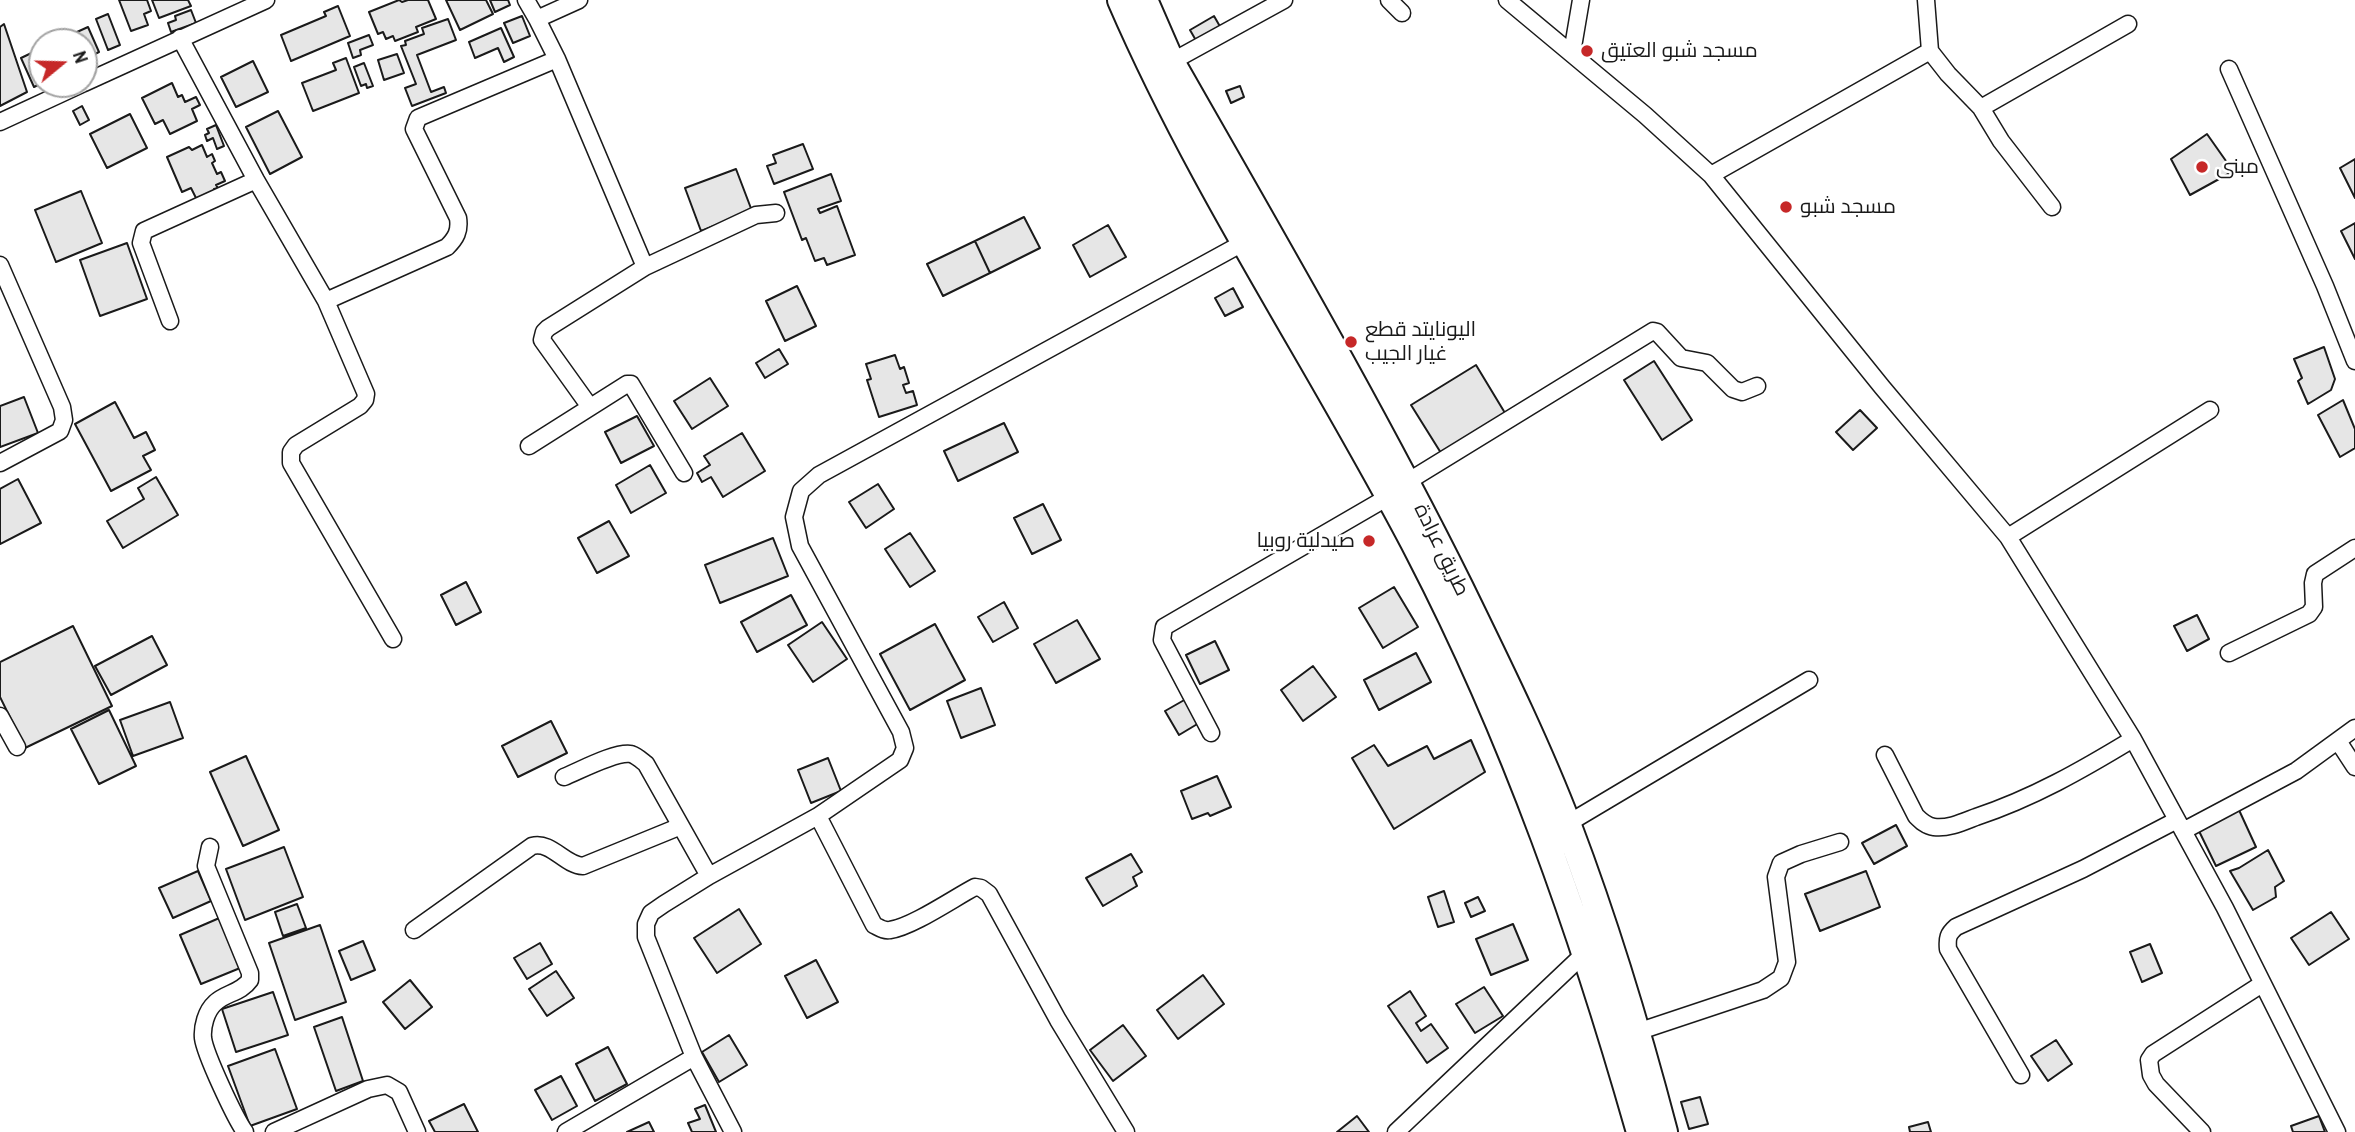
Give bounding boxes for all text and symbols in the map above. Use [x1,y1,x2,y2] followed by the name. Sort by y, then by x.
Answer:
[28,28,98,98] north arrow
[1601,38,1758,64] place label: مسجد شبو العتيق
[1579,43,1595,59] marker: مسجد شبو العتيق
[67,47,95,66] text: N
[2216,154,2259,180] place label: مبنى
[2194,159,2210,175] marker: مبنى
[1800,194,1896,220] place label: مسجد شبو
[1778,199,1794,215] marker: مسجد شبو
[1365,317,1476,367] place label: اليونايتد قطع غيار الجيب
[1343,334,1359,350] marker: اليونايتد قطع غيار الجيب
[1408,500,1474,600] street label: طريق عرادة
[1257,528,1355,554] place label: صيدلية روبيا
[1361,533,1377,549] marker: صيدلية روبيا

